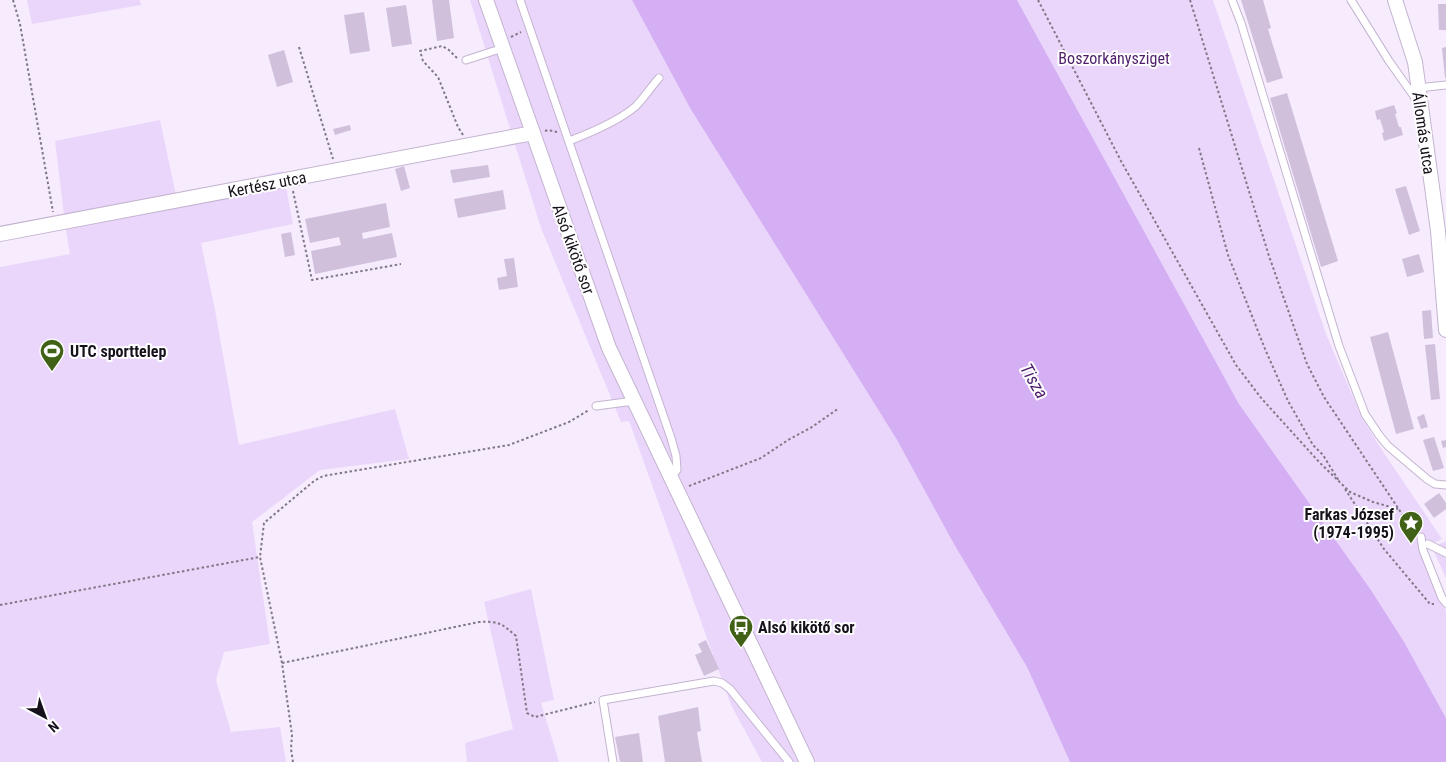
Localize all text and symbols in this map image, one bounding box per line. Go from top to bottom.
park label: Boszorkánysziget [1058,49,1170,68]
street label: Állomás utca [1408,91,1439,175]
street label: Kertész utca [226,168,308,201]
street label: Alsó kikötő sor [548,202,599,297]
sports icon: UTC sporttelep [39,338,65,372]
place label: UTC sporttelep [70,342,166,361]
water label: Tisza [1016,359,1053,402]
place label: Farkas József (1974-1995) [1305,505,1395,542]
place icon: Farkas József (1974-1995) [1398,510,1424,544]
bus stop icon: Alsó kikötő sor [728,614,754,648]
place label: Alsó kikötő sor [758,618,855,637]
north arrow [20,692,70,742]
text: N [45,718,62,736]

